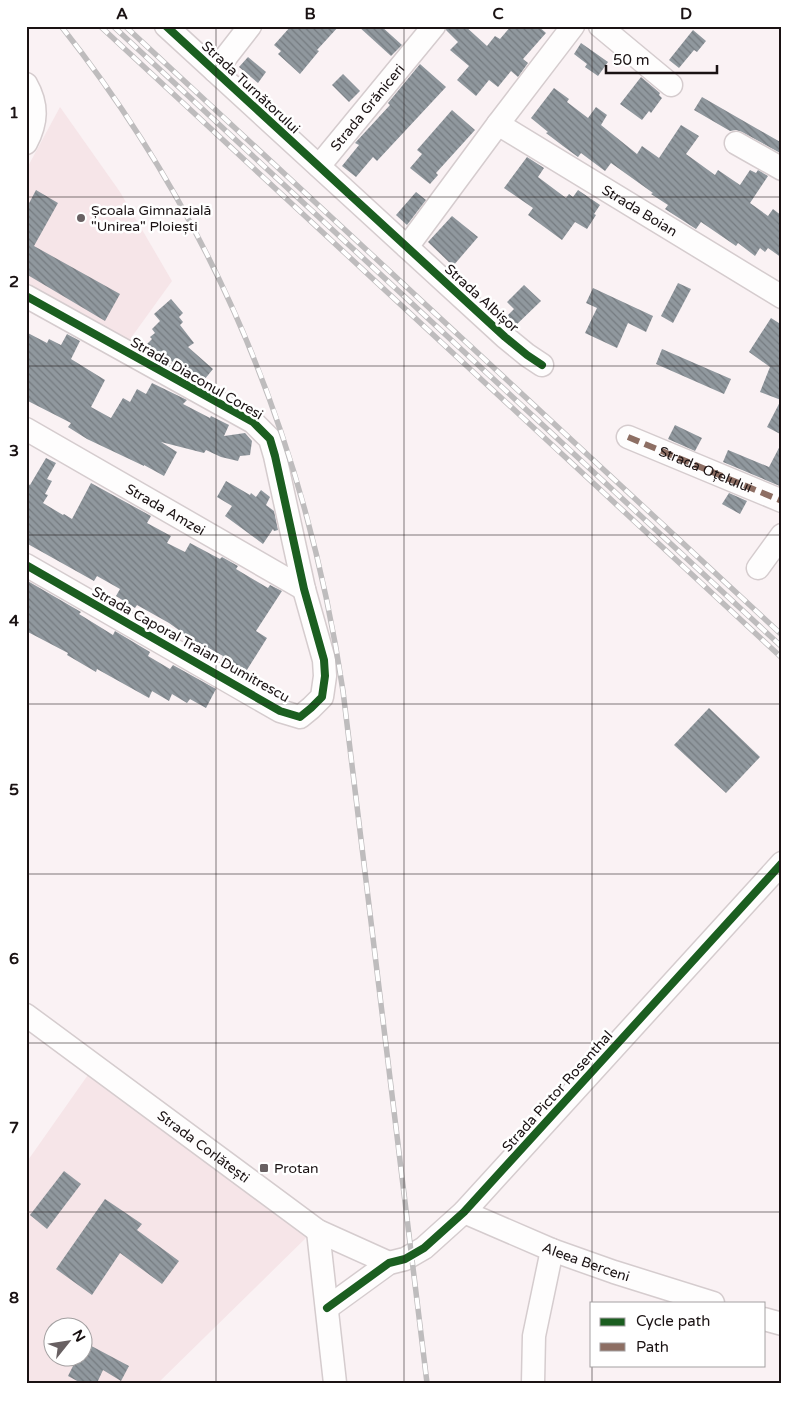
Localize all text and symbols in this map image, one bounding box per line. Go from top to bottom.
text: A [116,4,128,24]
text: B [304,4,316,24]
text: C [492,4,504,24]
text: D [680,4,692,24]
street label: Strada Turnătorului [198,37,303,137]
scale bar [606,42,717,74]
text: 50 m [613,51,650,69]
street label: Strada Grăniceri [327,61,408,154]
text: 1 [9,103,19,123]
street label: Strada Boian [599,181,680,240]
place label: Școala Gimnazială "Unirea" Ploiești [91,202,211,235]
marker: Școala Gimnazială "Unirea" Ploiești [75,212,87,224]
street label: Strada Albișor [441,261,523,337]
text: 2 [9,272,19,292]
street label: Strada Diaconul Coresi [127,333,266,423]
text: 3 [9,441,19,461]
street label: Strada Oțelului [656,443,755,497]
street label: Strada Amzei [123,480,208,539]
street label: Strada Caporal Traian Dumitrescu [89,583,293,706]
text: 4 [9,611,19,631]
text: 5 [9,780,19,800]
text: 6 [9,949,19,969]
street label: Strada Pictor Rosenthal [499,1027,616,1155]
street label: Strada Corlătești [154,1107,253,1187]
text: 7 [9,1118,19,1138]
place label: Protan [274,1160,319,1177]
marker: Protan [258,1162,270,1174]
street label: Aleea Berceni [540,1239,632,1285]
text: 8 [9,1288,19,1308]
legend [590,1302,766,1366]
text: Cycle path [636,1312,710,1330]
north arrow [42,1316,92,1366]
text: N [69,1327,89,1345]
text: Path [636,1338,669,1356]

